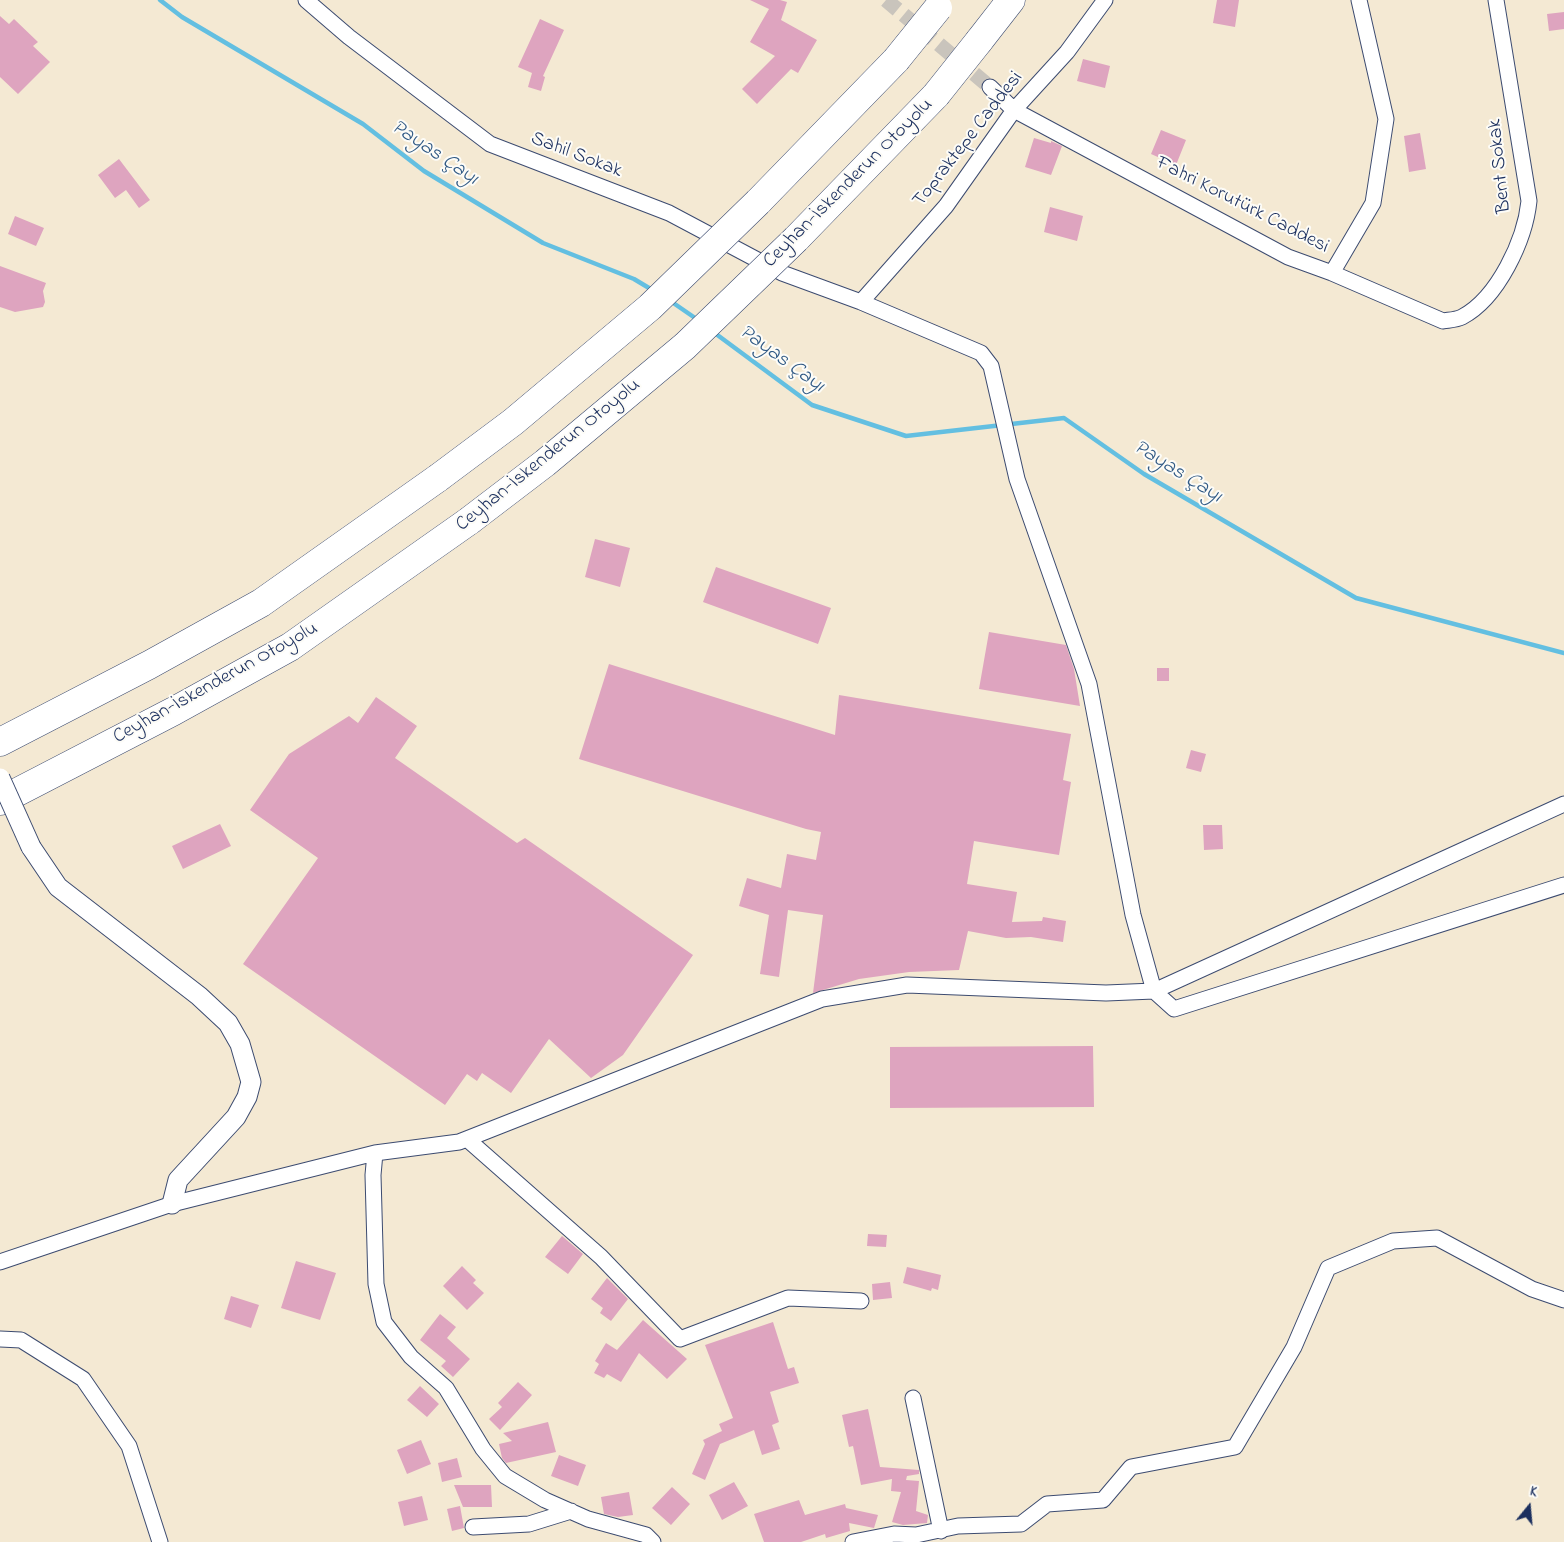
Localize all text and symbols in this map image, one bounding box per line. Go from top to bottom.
street label: Topraktepe Caddesi [909,68,1029,212]
street label: Ceyhan-İskenderun Otoyolu [759,94,939,274]
water label: Payas Çayı [386,116,482,192]
street label: Bent Sokak [1484,118,1518,214]
street label: Sahil Sokak [527,128,625,184]
street label: Fahri Korutürk Caddesi [1152,152,1332,260]
water label: Payas Çayı [733,321,829,399]
street label: Ceyhan-İskenderun Otoyolu [452,374,646,538]
water label: Payas Çayı [1128,436,1226,510]
street label: Ceyhan-İskenderun Otoyolu [109,618,323,750]
text: K [1527,1481,1540,1503]
north arrow [1504,1482,1554,1532]

